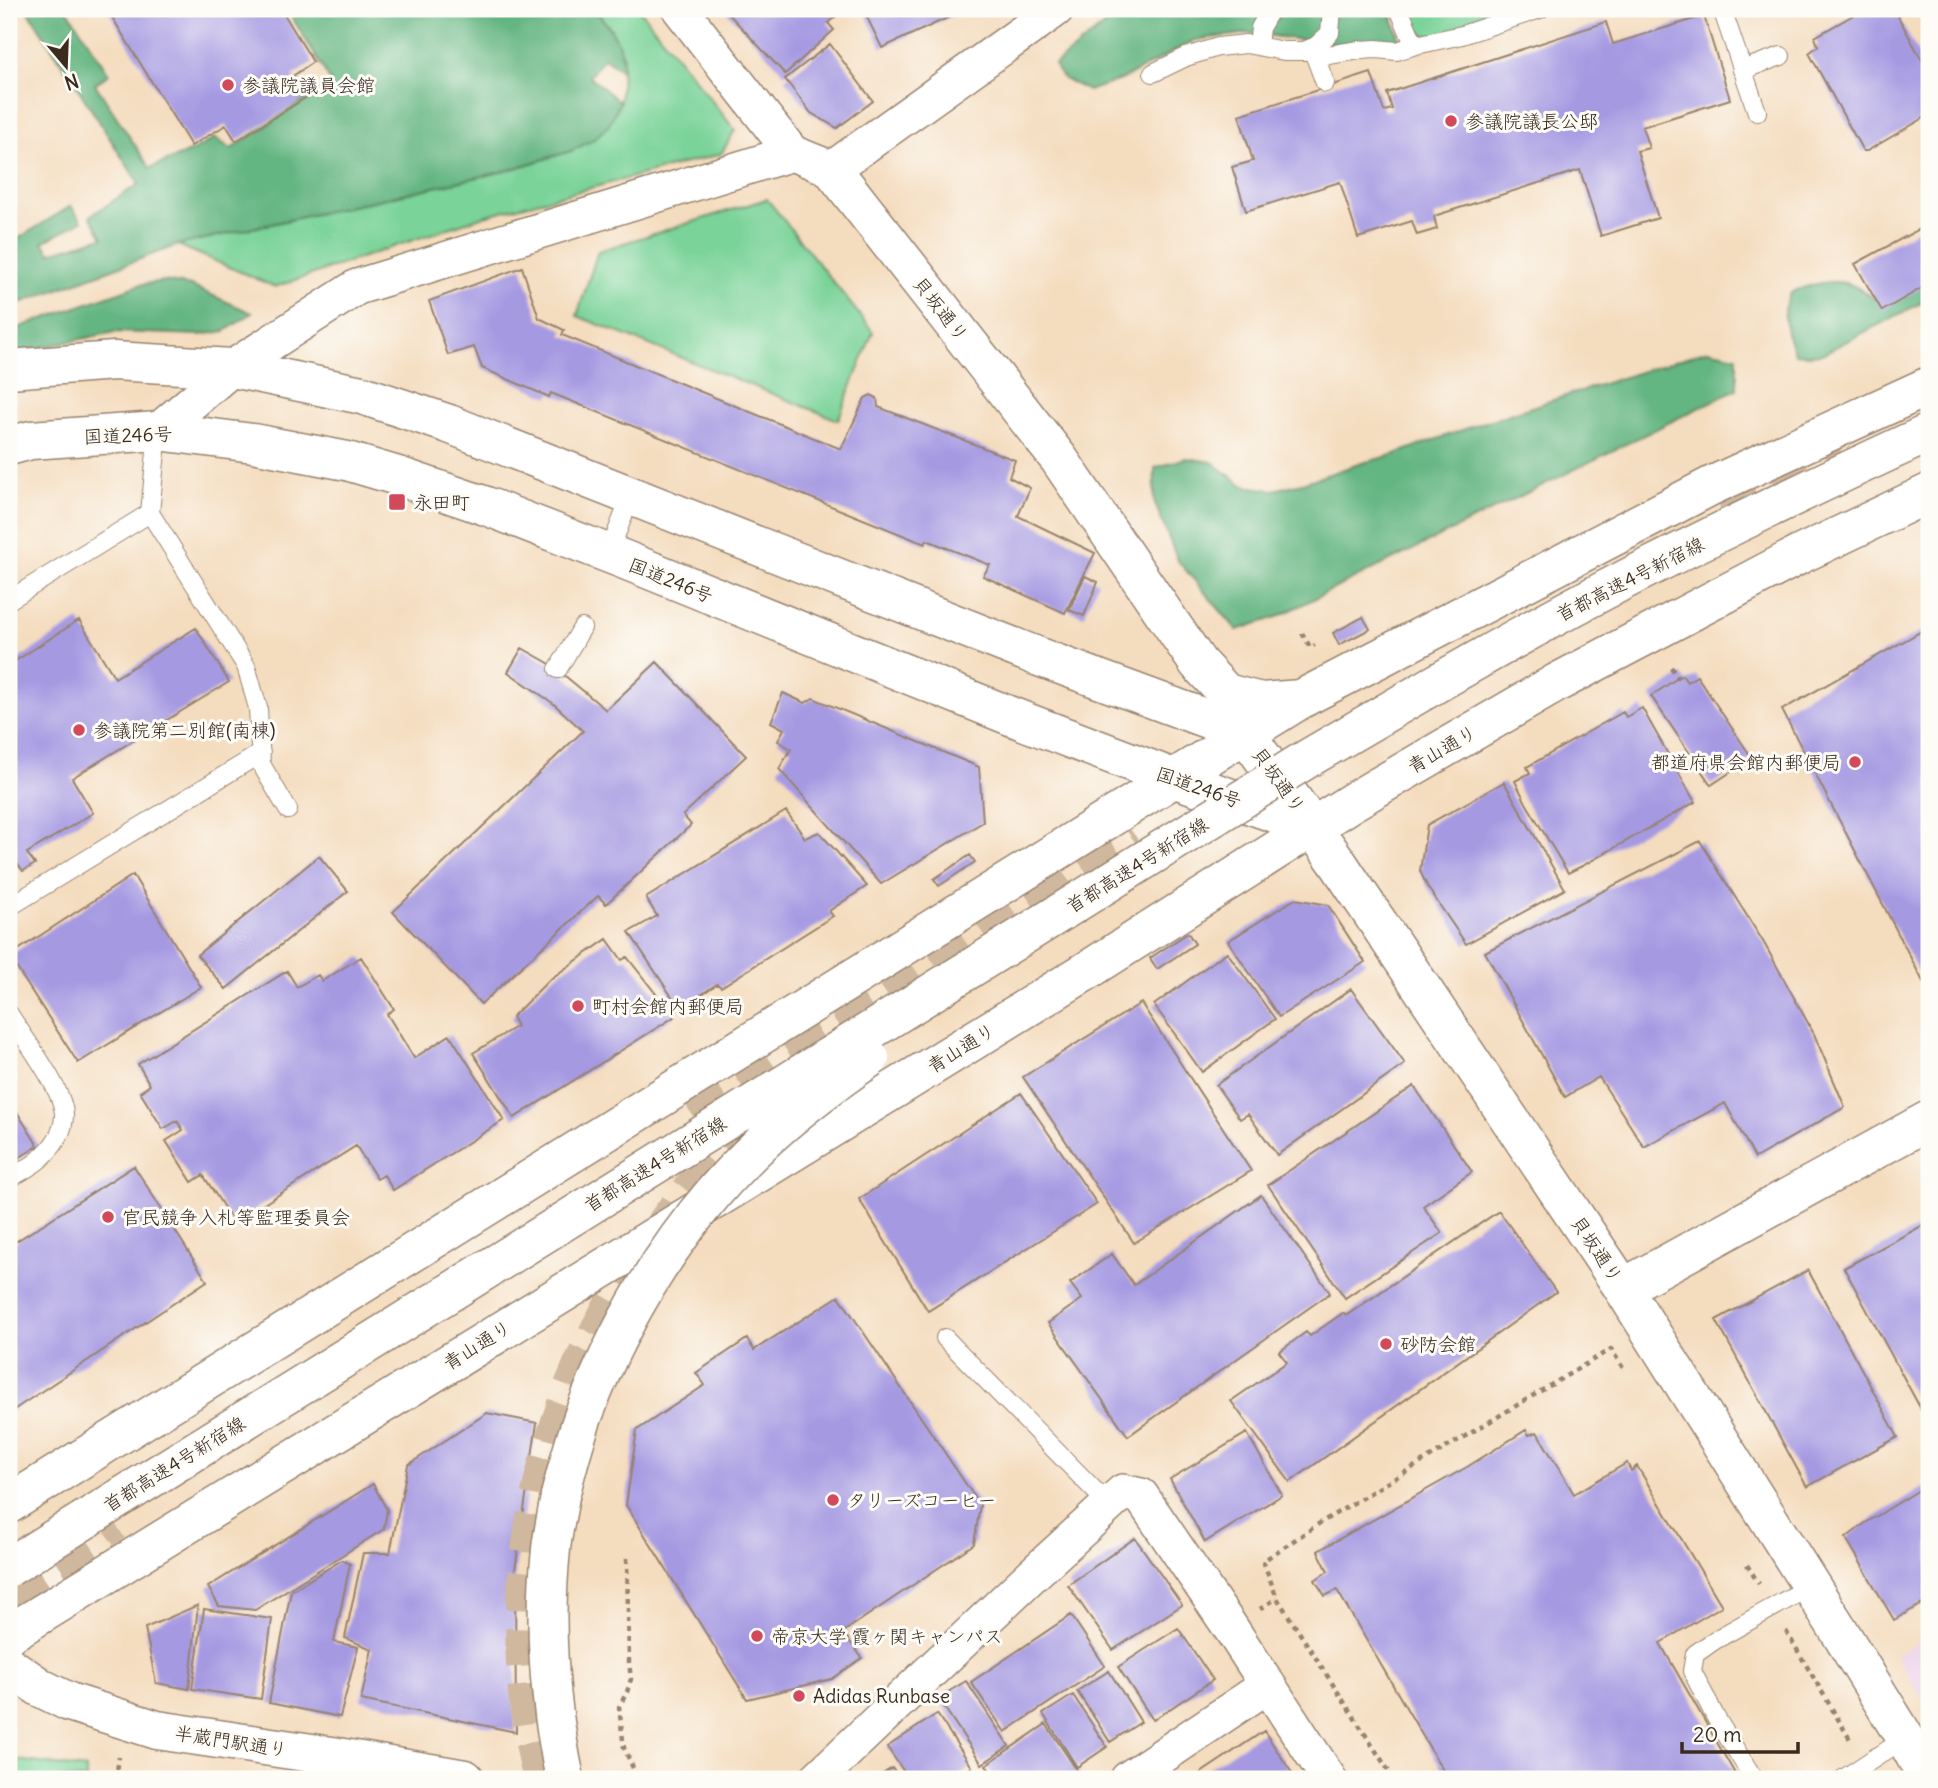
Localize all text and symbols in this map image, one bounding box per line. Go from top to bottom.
north arrow [32,32,102,102]
text: N [61,69,82,96]
place label: 参議院議員会館 [242,73,375,97]
marker: 参議院議員会館 [220,77,236,93]
place label: 参議院議長公邸 [1465,109,1598,133]
marker: 参議院議長公邸 [1443,113,1459,129]
street label: 貝坂通り [908,272,974,346]
street label: 国道246号 [83,421,173,449]
place label: 永田町 [413,490,470,514]
marker: 永田町 [387,492,407,512]
street label: 首都高速4号新宿線 [1552,531,1708,627]
street label: 国道246号 [625,552,717,608]
place label: 参議院第二別館(南棟) [93,718,276,742]
street label: 青山通り [1403,720,1481,778]
marker: 参議院第二別館(南棟) [71,722,87,738]
street label: 貝坂通り [1247,742,1311,818]
place label: 都道府県会館内郵便局 [1651,750,1841,774]
marker: 都道府県会館内郵便局 [1847,754,1863,770]
street label: 国道246号 [1153,761,1245,813]
street label: 首都高速4号新宿線 [1062,812,1212,918]
place label: 町村会館内郵便局 [592,994,744,1018]
marker: 町村会館内郵便局 [570,998,586,1014]
street label: 青山通り [922,1018,1000,1078]
street label: 首都高速4号新宿線 [580,1111,730,1217]
place label: 官民競争入札等監理委員会 [122,1205,350,1229]
marker: 官民競争入札等監理委員会 [100,1209,116,1225]
street label: 貝坂通り [1566,1211,1628,1287]
street label: 青山通り [438,1315,516,1375]
place label: 砂防会館 [1400,1332,1476,1356]
marker: 砂防会館 [1378,1336,1394,1352]
street label: 首都高速4号新宿線 [99,1411,249,1517]
place label: タリーズコーヒー [847,1488,996,1512]
marker: タリーズコーヒー [825,1492,841,1508]
place label: 帝京大学 霞ヶ関キャンパス [771,1624,1003,1648]
marker: 帝京大学 霞ヶ関キャンパス [749,1628,765,1644]
place label: Adidas Runbase [813,1684,950,1708]
marker: Adidas Runbase [791,1688,807,1704]
scale bar [1682,1711,1798,1755]
street label: 半蔵門駅通り [173,1720,289,1762]
text: 20 m [1693,1721,1742,1748]

